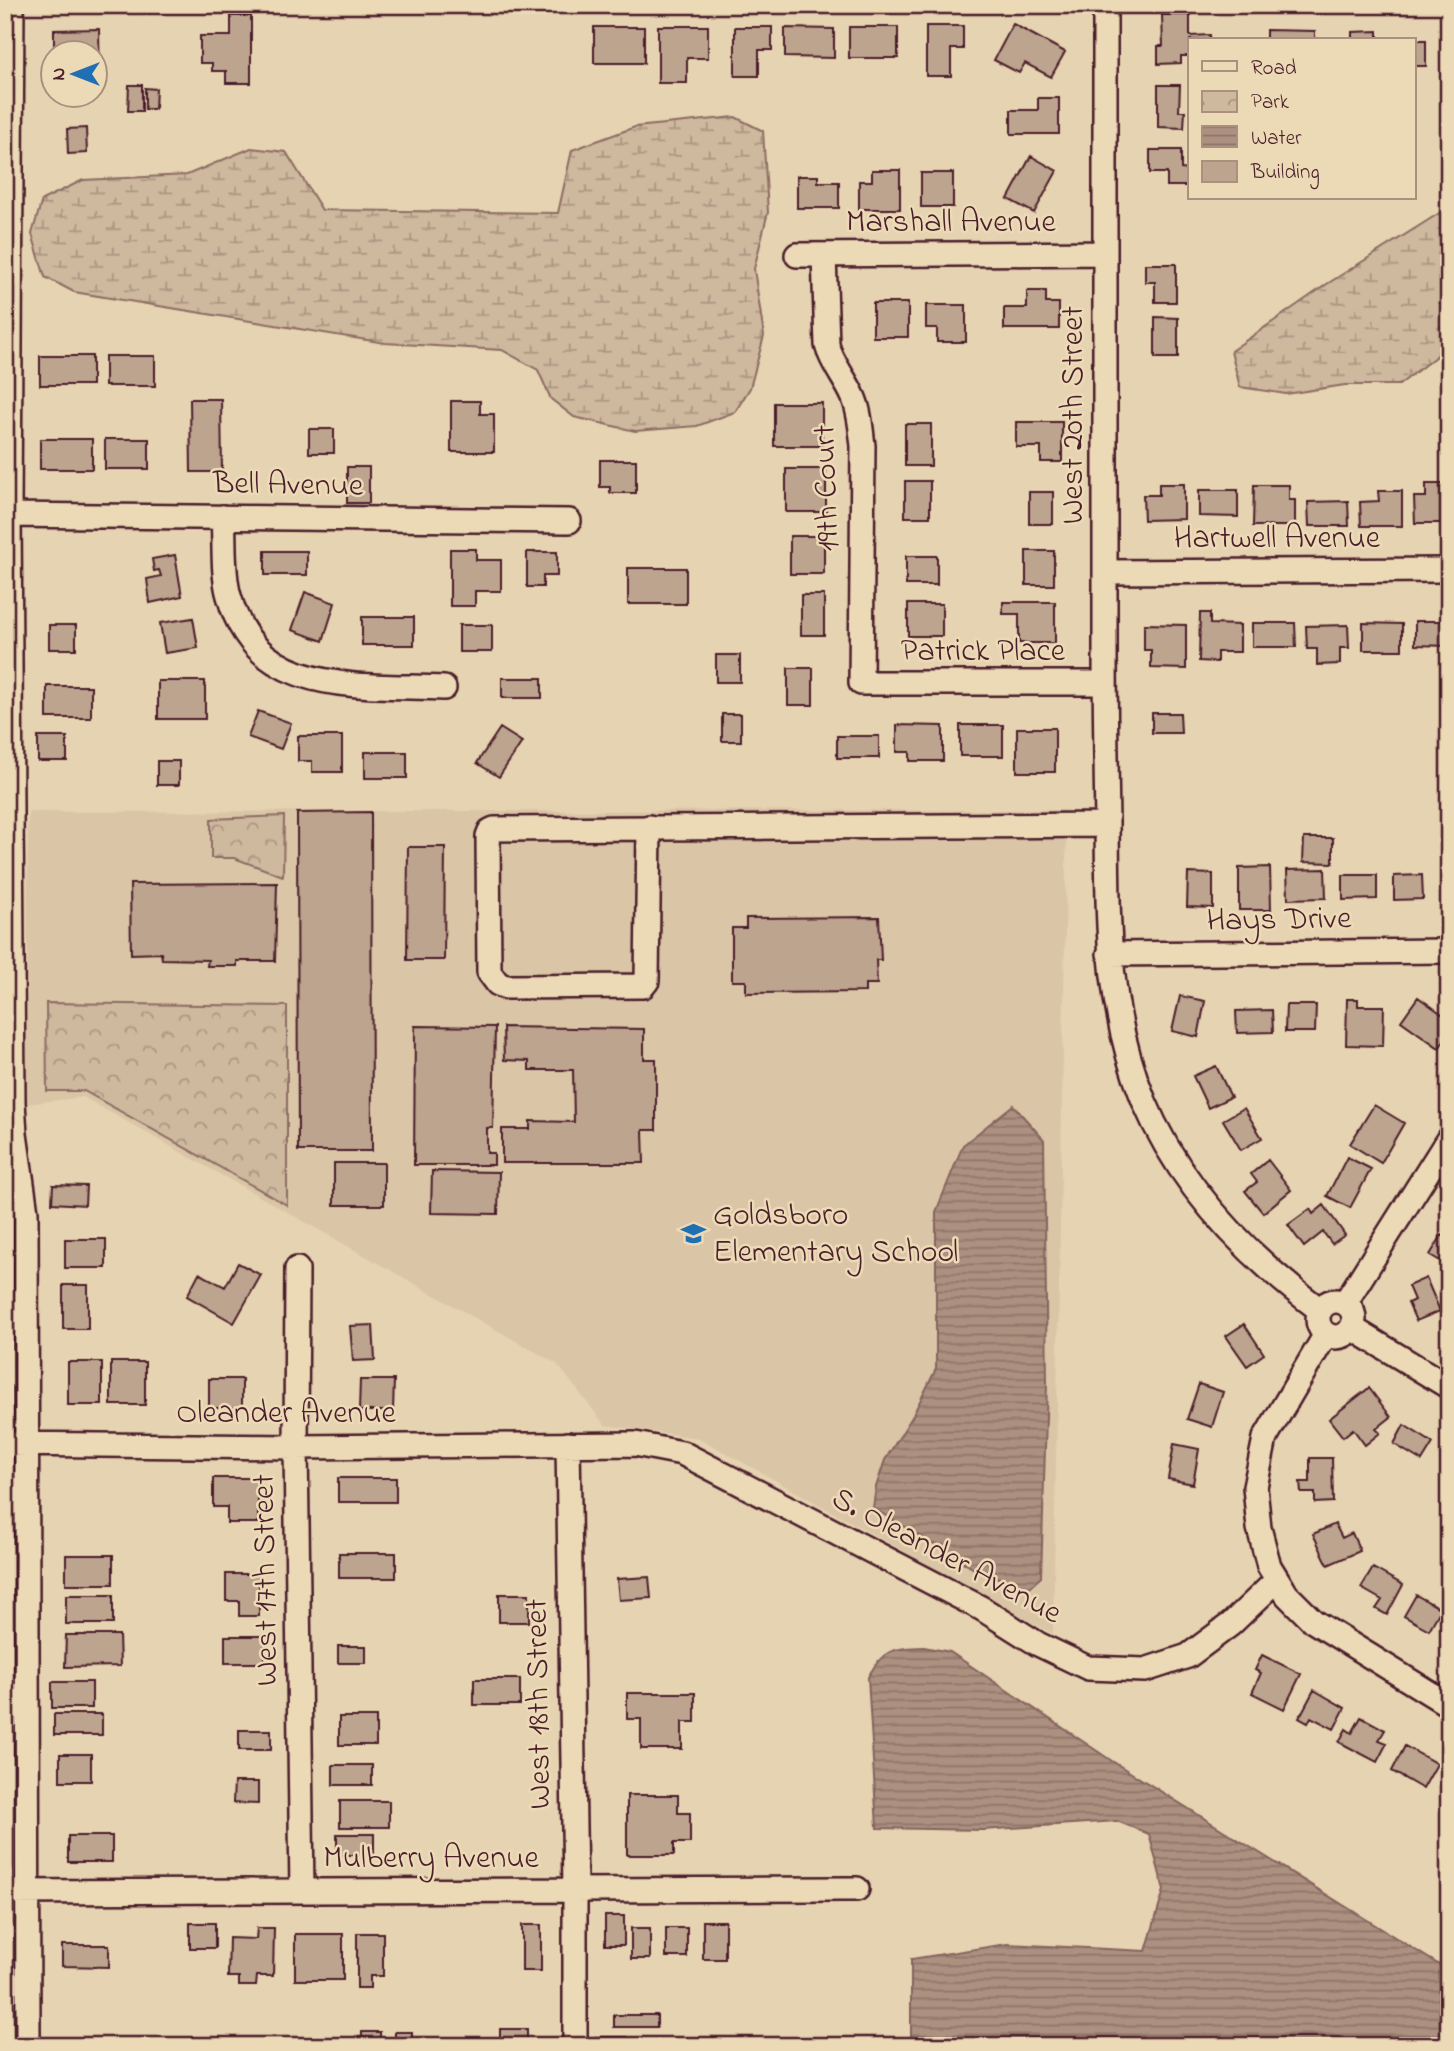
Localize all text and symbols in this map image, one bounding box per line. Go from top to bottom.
north arrow [38,38,108,108]
legend [1188,38,1416,200]
text: Road [1251,54,1297,84]
text: N [46,67,73,80]
text: Park [1251,88,1290,118]
text: Water [1251,124,1302,154]
text: Building [1250,158,1320,190]
street label: Marshall Avenue [846,200,1057,247]
street label: West 20th Street [1051,306,1098,524]
street label: 19th Court [802,424,854,552]
street label: Bell Avenue [211,461,364,511]
street label: Hartwell Avenue [1174,516,1381,563]
street label: Patrick Place [901,629,1066,676]
street label: Hays Drive [1206,896,1352,946]
place label: Goldsboro Elementary School [713,1193,958,1277]
school or university icon: Goldsboro Elementary School [679,1220,707,1248]
street label: Oleander Avenue [176,1391,397,1438]
street label: West 17th Street [242,1473,292,1686]
street label: S. Oleander Avenue [822,1476,1070,1638]
street label: West 18th Street [515,1598,565,1810]
street label: Mulberry Avenue [323,1836,539,1883]

